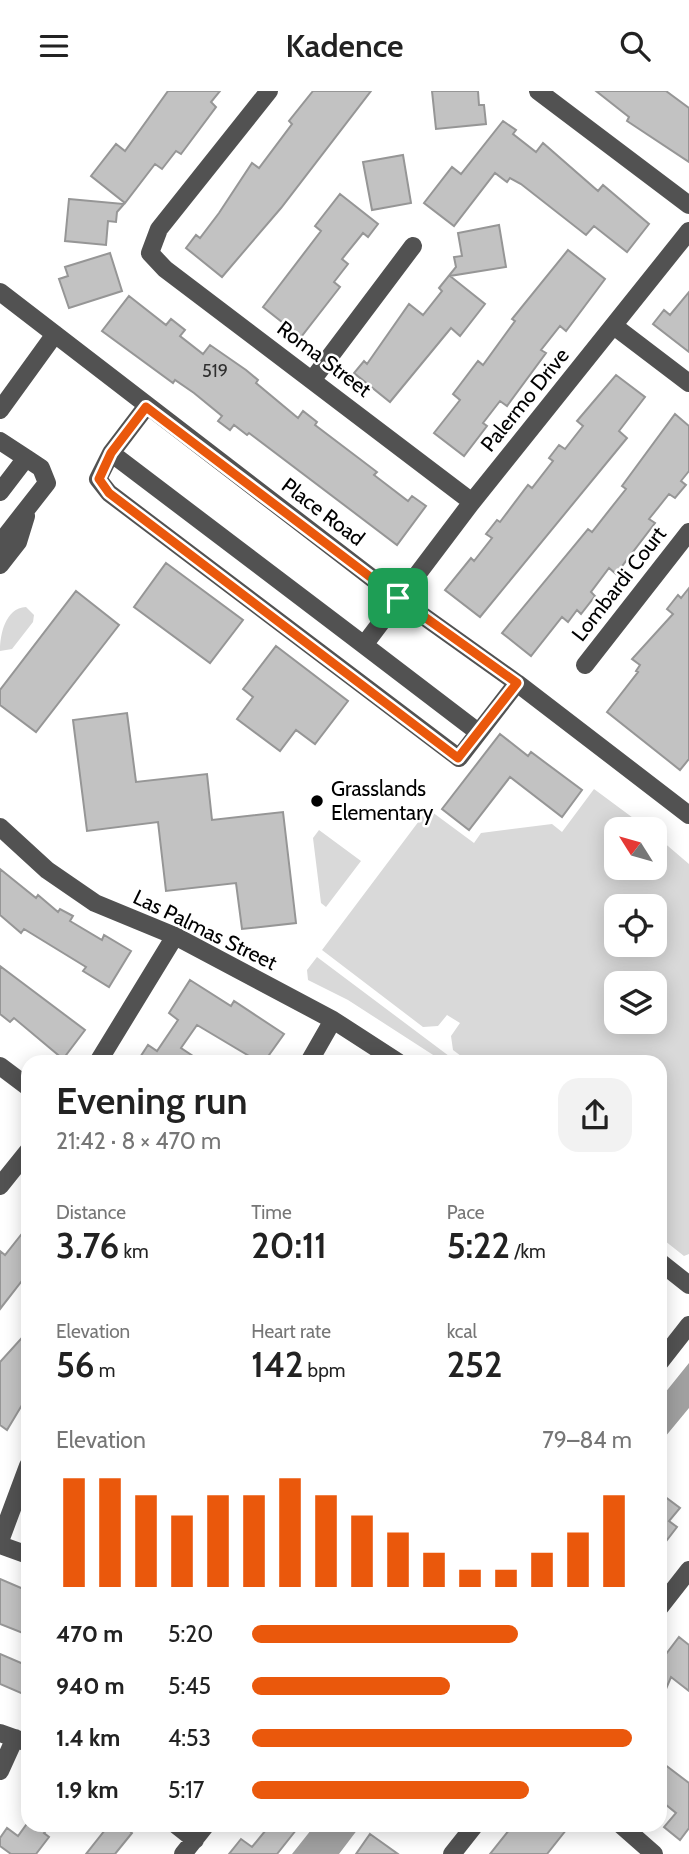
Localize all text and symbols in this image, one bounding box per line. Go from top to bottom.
text: Kadence [285,26,404,65]
icon: menu [35,27,73,65]
icon: search [616,27,654,65]
street label: Roma Street [272,315,376,402]
street label: Palermo Drive [475,343,574,456]
house number: 519 [202,360,228,382]
street label: Place Road [277,472,370,551]
street label: Lombardi Court [566,522,671,646]
pin [368,568,428,628]
icon: arrive [379,579,417,617]
place label: Grasslands Elementary [331,776,434,825]
marker: Grasslands Elementary [309,793,325,809]
north arrow [604,817,667,880]
map controls [604,817,667,1034]
street label: Las Palmas Street [129,884,281,975]
button: locate [604,894,667,957]
button: layers [604,971,667,1034]
text: Evening run [56,1077,248,1124]
button: share [558,1078,632,1152]
text: 21:42 · 8 × 470 m [56,1127,221,1155]
text: Distance [56,1201,126,1224]
text: Time [251,1201,292,1224]
text: Pace [447,1201,485,1224]
text: 3.76 [56,1224,119,1267]
text: 20:11 [251,1224,327,1267]
text: 5:22 [447,1224,510,1267]
text: km [119,1240,149,1263]
text: /km [510,1240,546,1263]
text: Elevation [56,1320,130,1343]
text: Heart rate [251,1320,331,1343]
text: kcal [447,1320,477,1343]
text: 56 [56,1343,95,1386]
text: 142 [251,1343,303,1386]
text: 252 [447,1343,502,1386]
text: m [95,1359,116,1382]
text: bpm [303,1359,345,1382]
text: Elevation [56,1426,146,1454]
text: 79–84 m [542,1426,632,1454]
text: 470 m [56,1620,123,1648]
text: 5:20 [168,1620,213,1648]
text: 940 m [56,1672,125,1700]
text: 5:45 [168,1672,211,1700]
text: 1.4 km [56,1724,120,1752]
text: 4:53 [168,1724,211,1752]
text: 1.9 km [56,1776,119,1804]
text: 5:17 [168,1776,204,1804]

